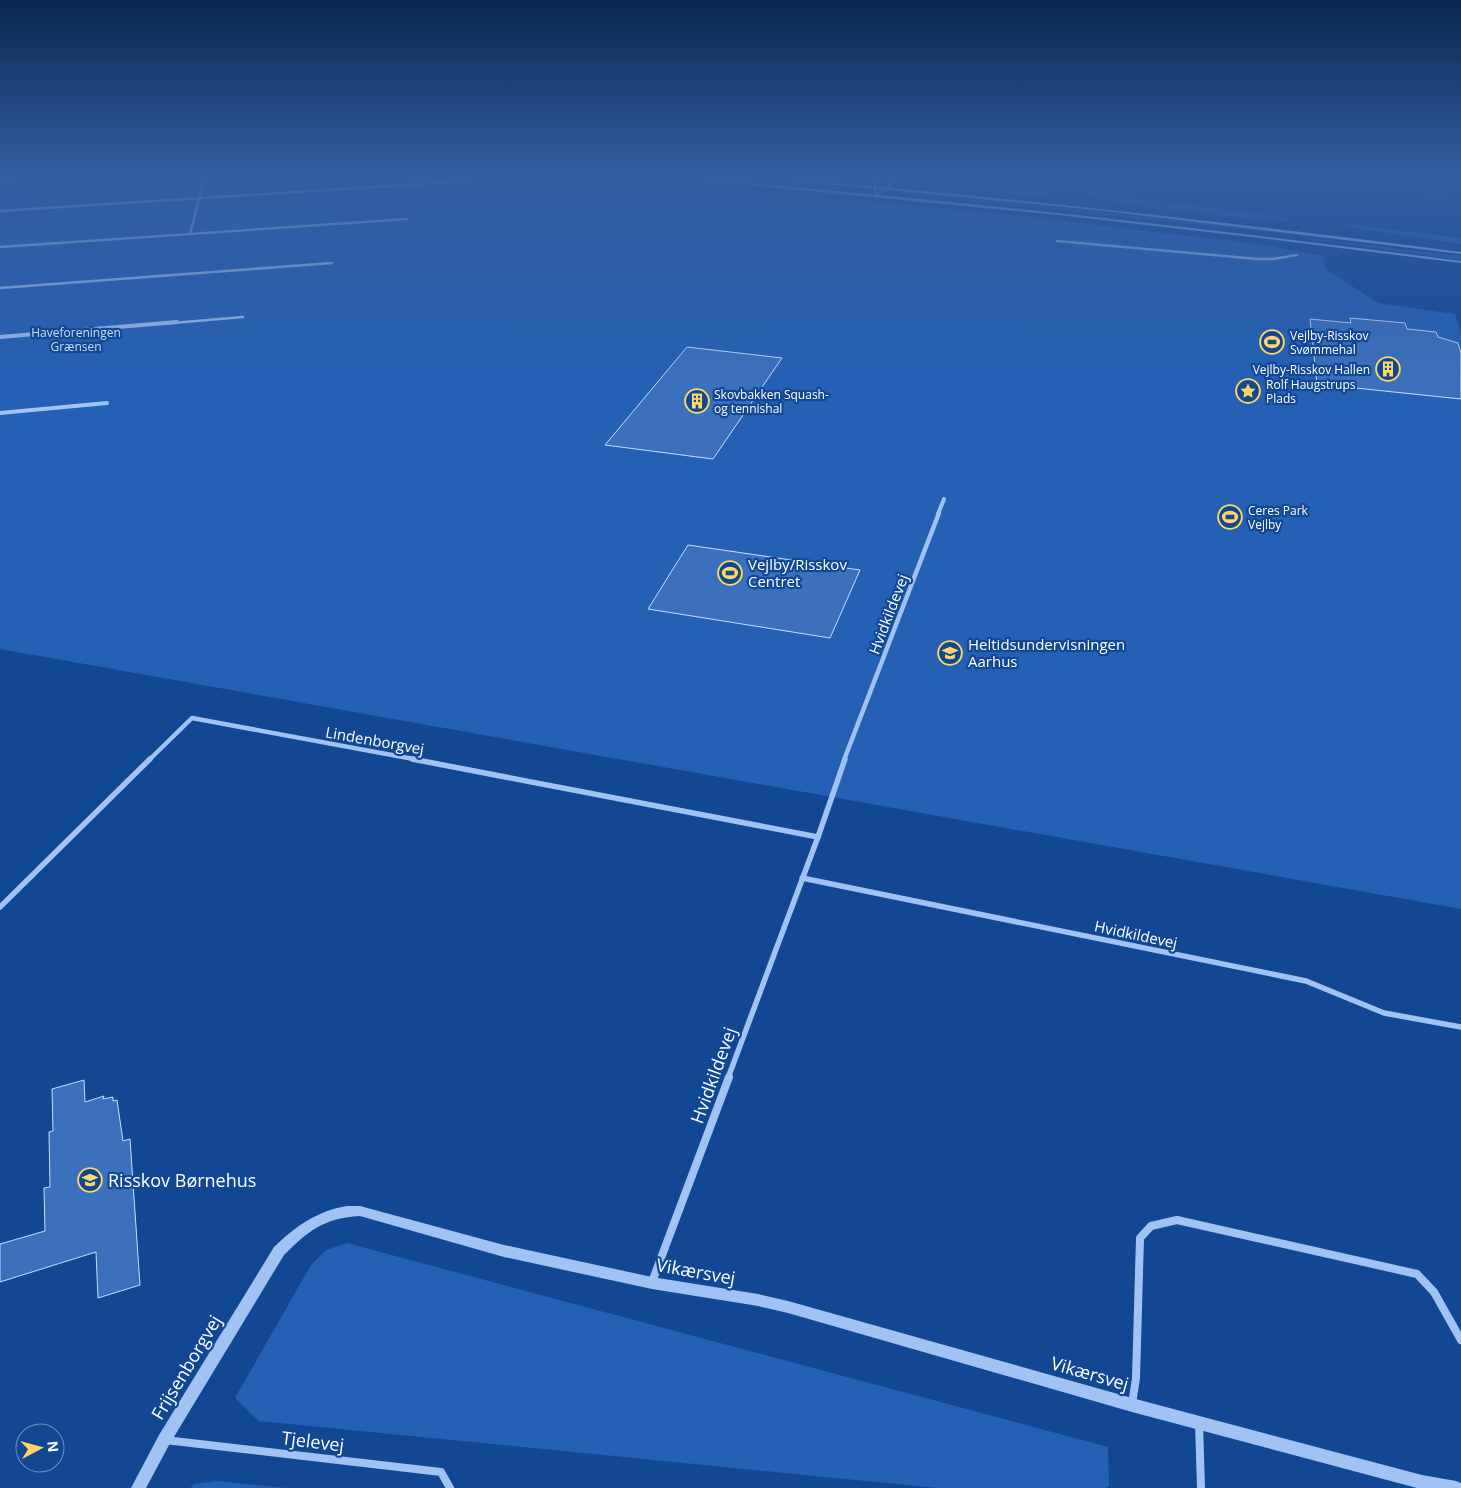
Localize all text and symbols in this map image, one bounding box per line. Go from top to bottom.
park label: Haveforeningen Grænsen [31,324,121,355]
place label: Vejlby-Risskov Svømmehal [1290,327,1369,358]
sports icon: Vejlby-Risskov Svømmehal [1259,329,1285,355]
building icon: Vejlby-Risskov Hallen [1375,356,1401,382]
place label: Vejlby-Risskov Hallen [1253,361,1370,378]
place label: Rolf Haugstrups Plads [1266,376,1356,407]
place icon: Rolf Haugstrups Plads [1235,378,1261,404]
place label: Skovbakken Squash- og tennishal [714,386,829,417]
building icon: Skovbakken Squash- og tennishal [684,388,710,414]
place label: Ceres Park Vejlby [1248,502,1309,533]
sports icon: Ceres Park Vejlby [1217,504,1243,530]
place label: Vejlby/Risskov Centret [748,554,847,591]
sports icon: Vejlby/Risskov Centret [717,560,743,586]
street label: Hvidkildevej [864,571,912,657]
place label: Heltidsundervisningen Aarhus [968,634,1125,671]
school or university icon: Heltidsundervisningen Aarhus [937,640,963,666]
street label: Lindenborgvej [324,721,426,759]
street label: Hvidkildevej [1093,915,1179,953]
street label: Hvidkildevej [684,1023,742,1127]
school or university icon: Risskov Børnehus [77,1167,103,1193]
place label: Risskov Børnehus [108,1168,256,1192]
street label: Vikærsvej [655,1252,737,1290]
street label: Frijsenborgvej [145,1310,227,1424]
street label: Vikærsvej [1048,1350,1132,1396]
north arrow [15,1423,65,1473]
street label: Tjelevej [280,1425,346,1457]
text: N [43,1440,63,1453]

